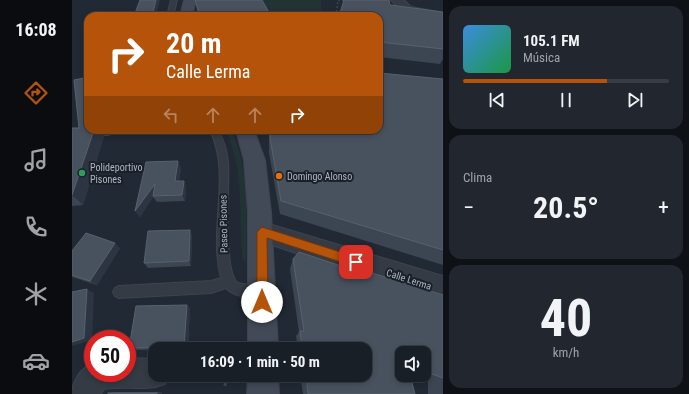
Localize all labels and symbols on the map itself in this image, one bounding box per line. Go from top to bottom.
place label: Polideportivo Pisones [90,162,142,185]
marker: Polideportivo Pisones [77,168,87,178]
marker: Domingo Alonso [274,171,284,181]
place label: Domingo Alonso [287,171,352,182]
street label: Paseo Pisones [217,194,230,253]
pin [339,245,373,279]
street label: Calle Lerma [385,267,433,292]
position arrow [241,281,283,323]
speed limit sign: 50 [84,330,136,382]

